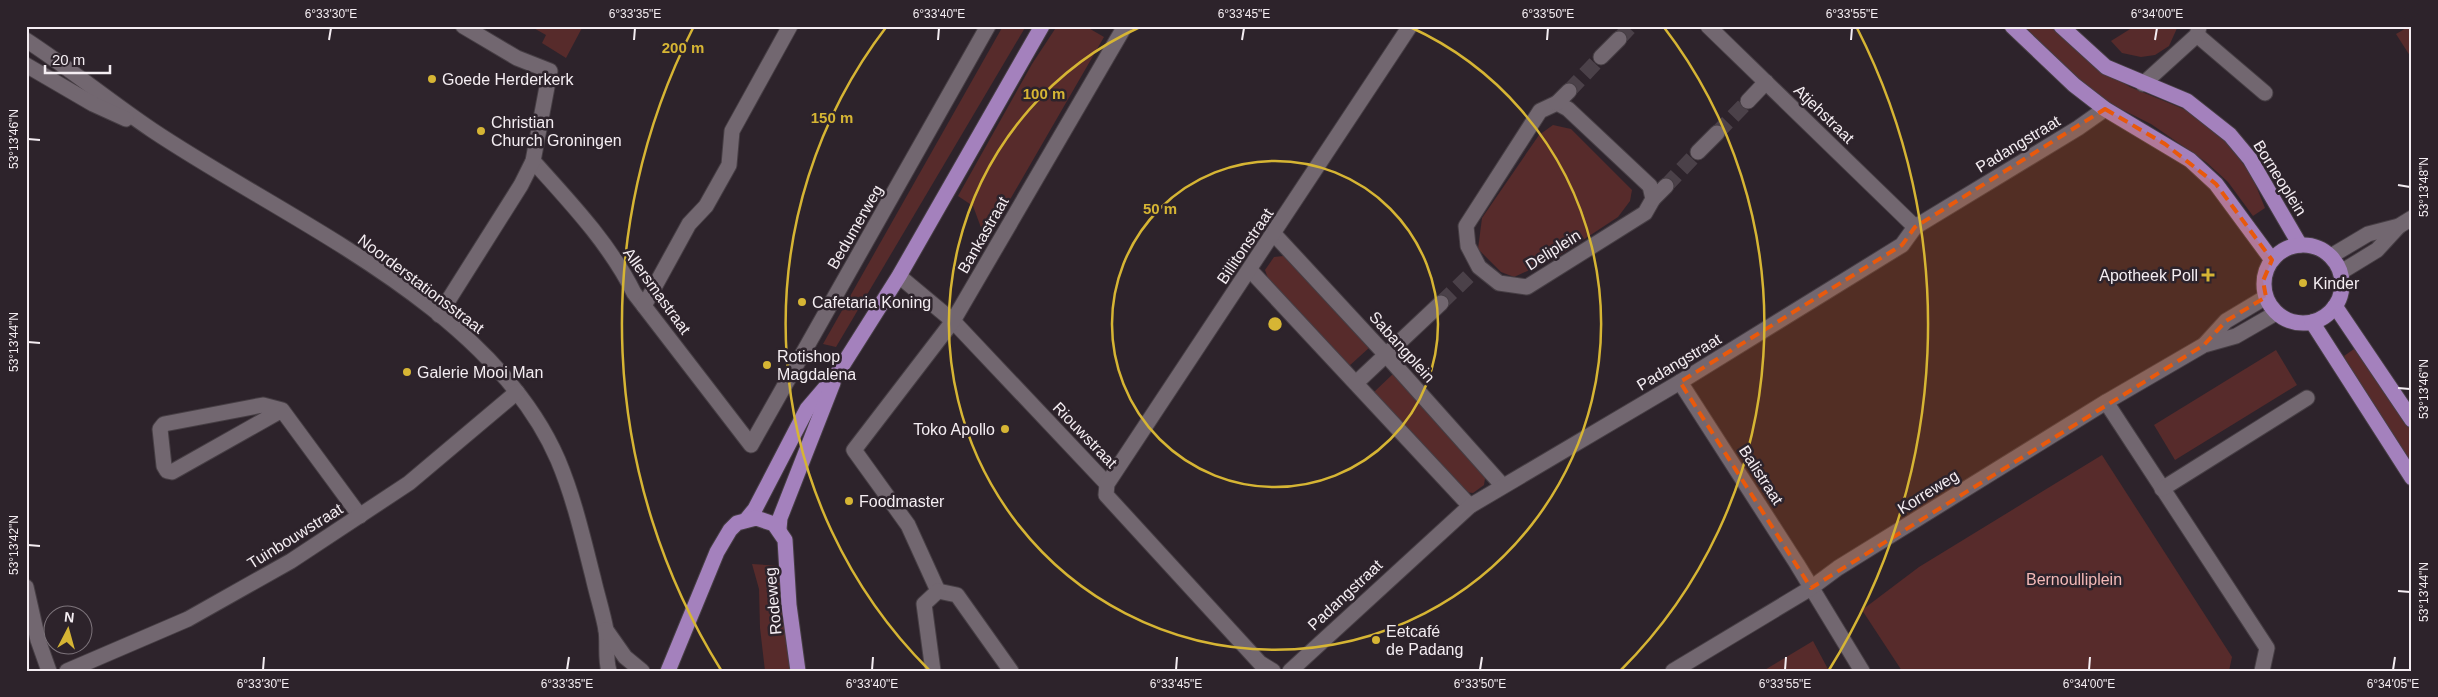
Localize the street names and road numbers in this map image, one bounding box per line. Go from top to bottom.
street label: Atjehstraat [1791,81,1858,147]
street label: Padangstraat [1973,112,2064,176]
street label: Borneoplein [2250,137,2310,219]
street label: Bedumerweg [824,182,886,272]
street label: Bankastraat [954,193,1012,276]
street label: Billitonstraat [1214,205,1277,287]
street label: Deliplein [1522,227,1584,273]
street label: Noorderstationsstraat [355,231,488,337]
street label: Allersmastraat [620,245,694,338]
street label: Sabangplein [1366,308,1438,386]
street label: Padangstraat [1634,330,1725,394]
street label: Riouwstraat [1050,399,1121,472]
street label: Balistraat [1736,442,1787,508]
street label: Korreweg [1894,467,1962,517]
street label: Tuinbouwstraat [244,500,346,572]
street label: Padangstraat [1304,556,1386,634]
street label: Rodeweg [762,567,784,635]

